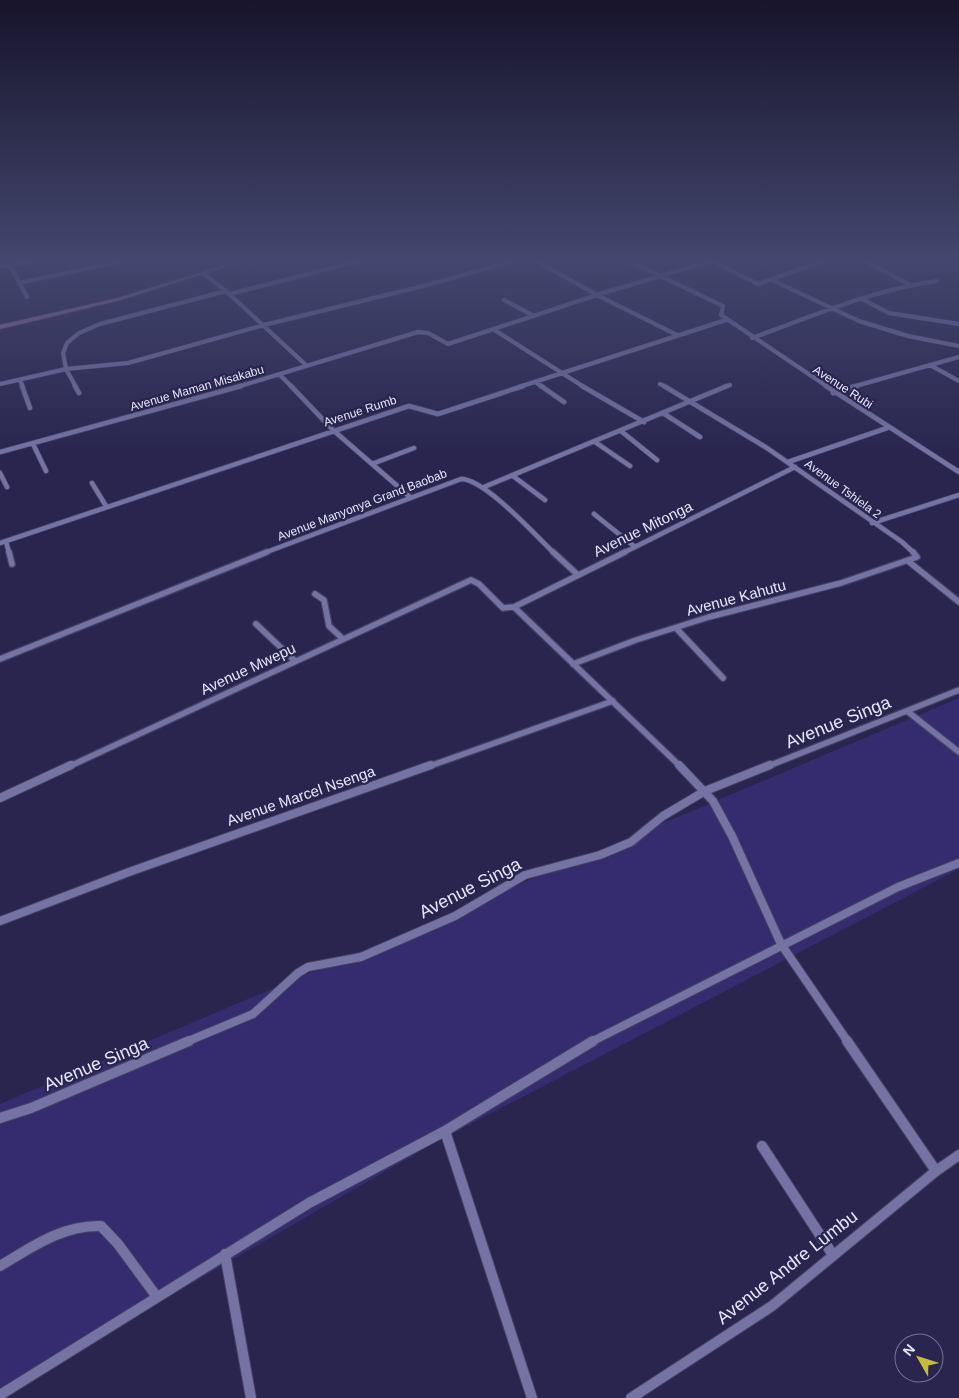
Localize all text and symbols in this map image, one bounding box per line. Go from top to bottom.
street label: Avenue Maman Misakabu [128,362,266,414]
street label: Avenue Rubi [810,362,876,412]
street label: Avenue Rumb [322,393,399,429]
street label: Avenue Tshiela 2 [802,457,884,522]
street label: Avenue Manyonya Grand Baobab [275,466,449,544]
street label: Avenue Mitonga [590,497,696,560]
street label: Avenue Kahutu [684,576,787,619]
street label: Avenue Mwepu [197,639,298,698]
street label: Avenue Singa [782,691,894,752]
street label: Avenue Marcel Nsenga [224,762,378,829]
street label: Avenue Singa [416,853,525,922]
street label: Avenue Singa [41,1033,152,1095]
street label: Avenue Andre Lumbu [713,1206,861,1328]
north arrow [894,1333,944,1383]
text: N [899,1341,918,1359]

